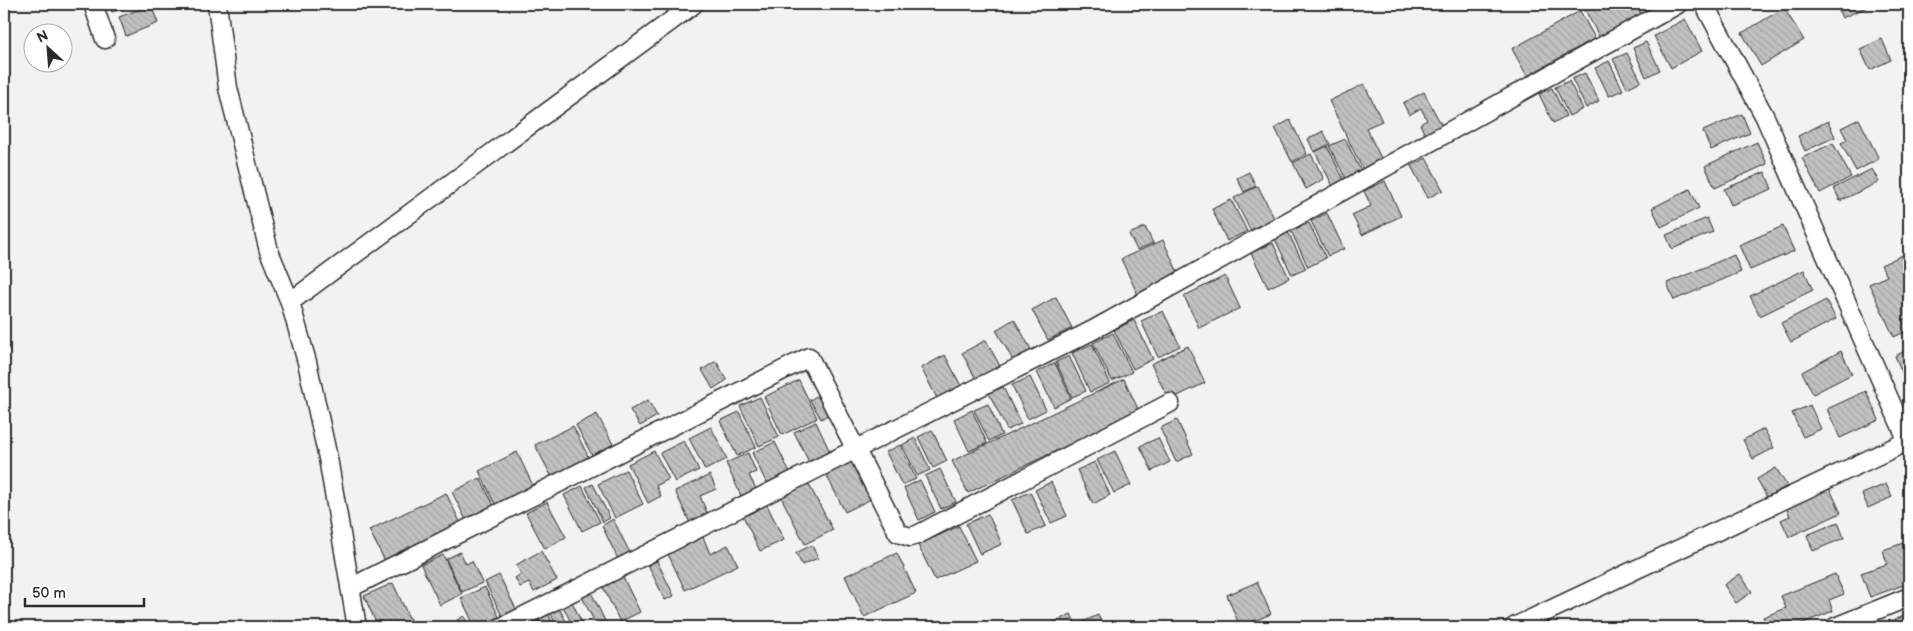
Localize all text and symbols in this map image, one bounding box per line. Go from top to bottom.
north arrow [22,22,72,72]
text: N [34,27,51,47]
scale bar [25,576,144,608]
text: 50 m [32,584,66,603]

